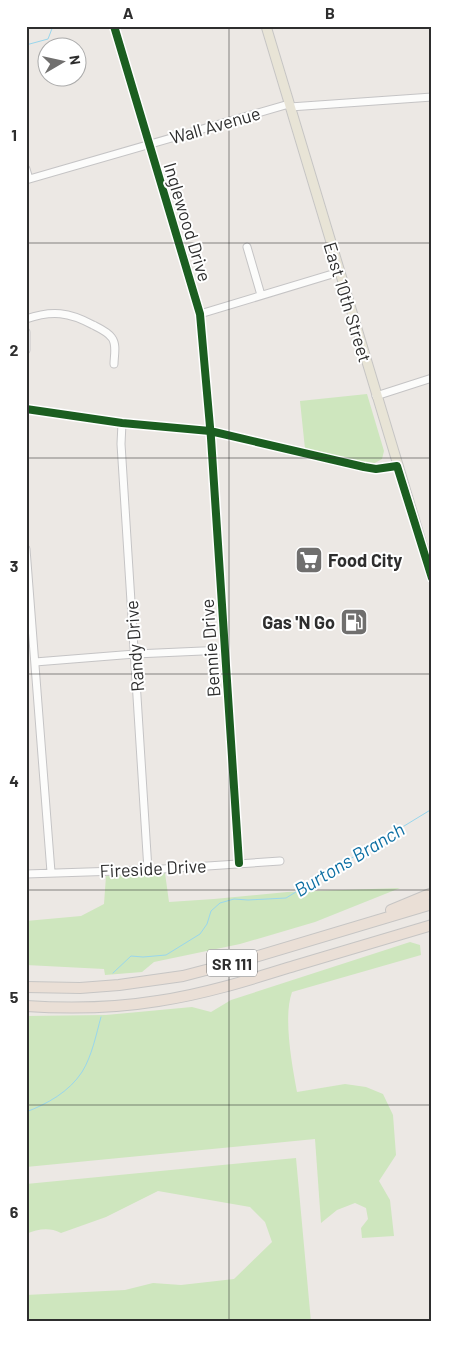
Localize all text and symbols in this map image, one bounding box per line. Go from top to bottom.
text: A [123,3,134,22]
text: B [325,3,335,22]
north arrow [38,38,88,88]
text: N [66,54,84,66]
street label: Wall Avenue [167,102,263,148]
text: 1 [11,125,17,144]
street label: Inglewood Drive [159,160,217,284]
street label: East 10th Street [319,239,377,365]
text: 2 [10,340,19,359]
supermarket icon: Food City [294,545,324,575]
place label: Food City [328,549,402,571]
text: 3 [10,556,18,575]
street label: Bennie Drive [196,598,224,698]
street label: Randy Drive [120,600,148,692]
fuel station icon: Gas 'N Go [339,607,369,637]
place label: Gas 'N Go [262,611,335,633]
text: 4 [9,771,19,790]
water label: Burtons Branch [290,817,408,901]
street label: Fireside Drive [99,854,207,882]
road number: SR 111 [207,950,257,976]
text: 5 [10,987,19,1006]
text: 6 [10,1202,19,1221]

